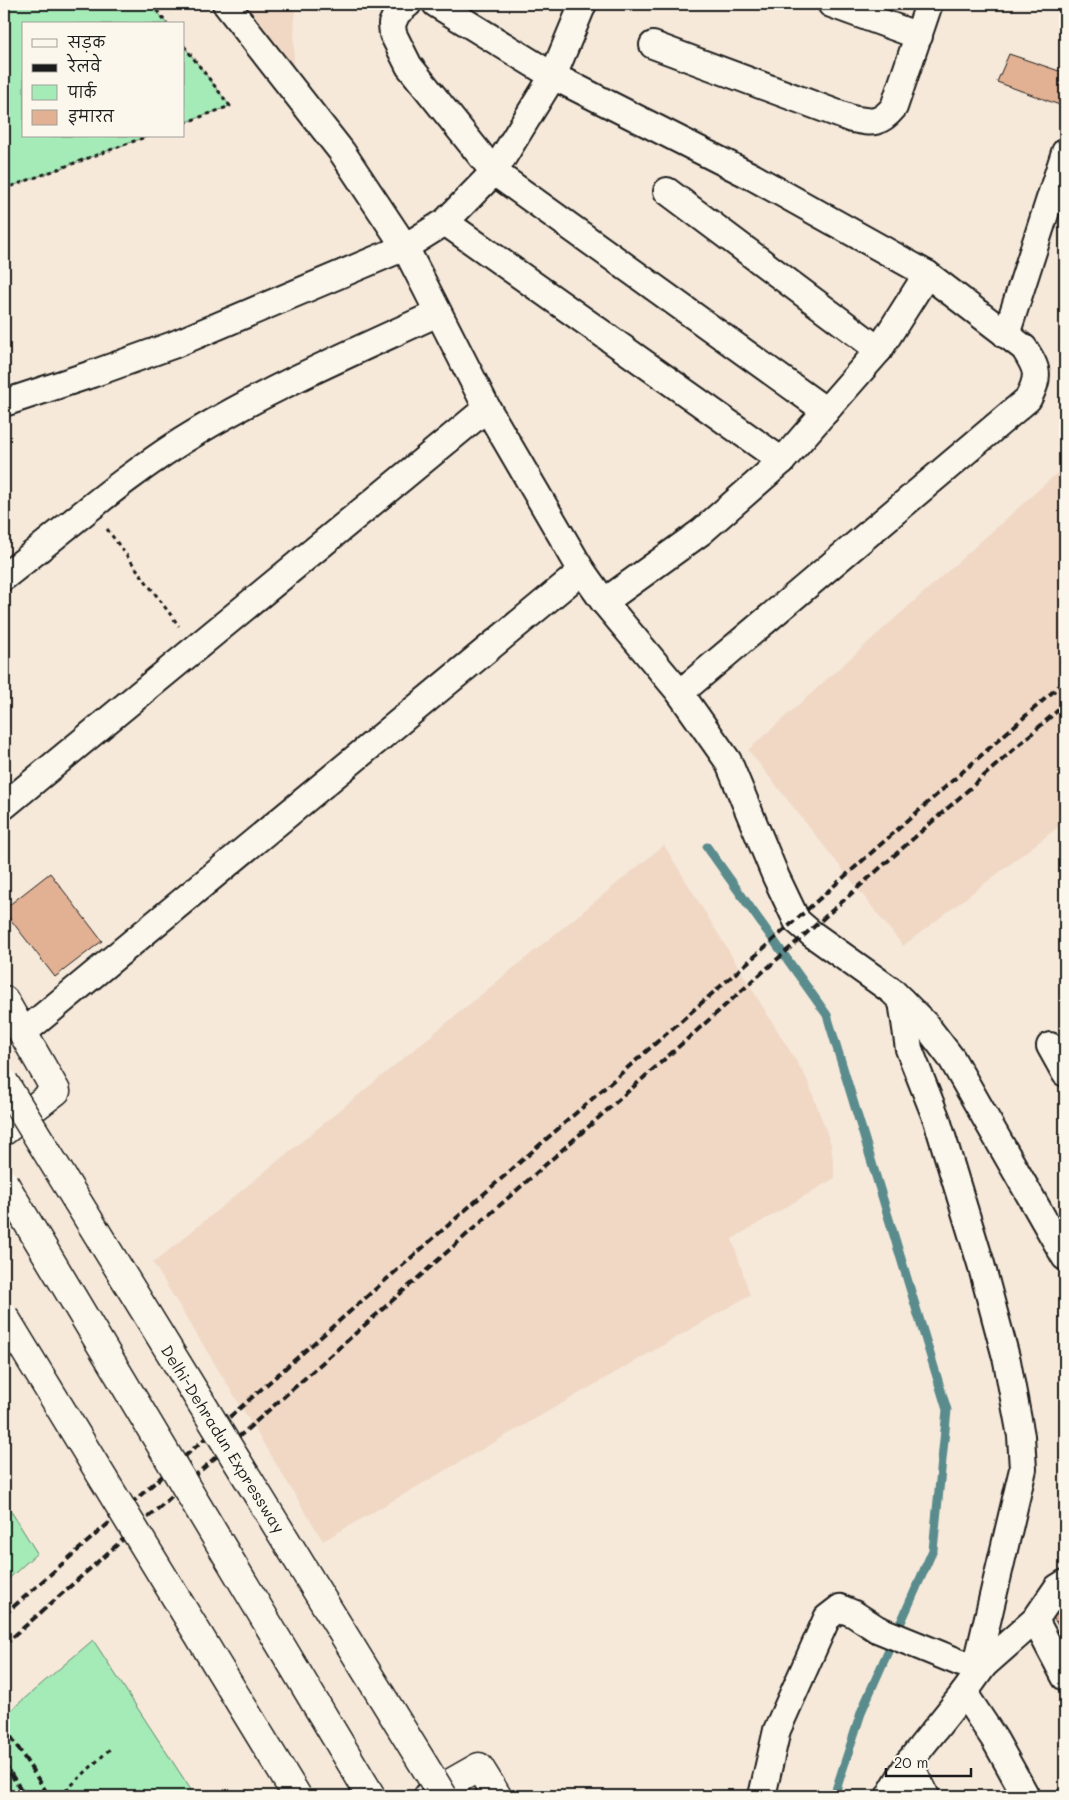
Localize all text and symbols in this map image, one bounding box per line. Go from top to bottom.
legend [22,22,185,138]
text: सड़क [67,32,106,53]
text: रेलवे [66,53,102,76]
text: पार्क [67,81,98,102]
text: इमारत [68,106,115,126]
street label: Delhi-Dehradun Expressway [157,1341,290,1537]
scale bar [886,1745,972,1777]
text: 20 m [894,1752,928,1772]

